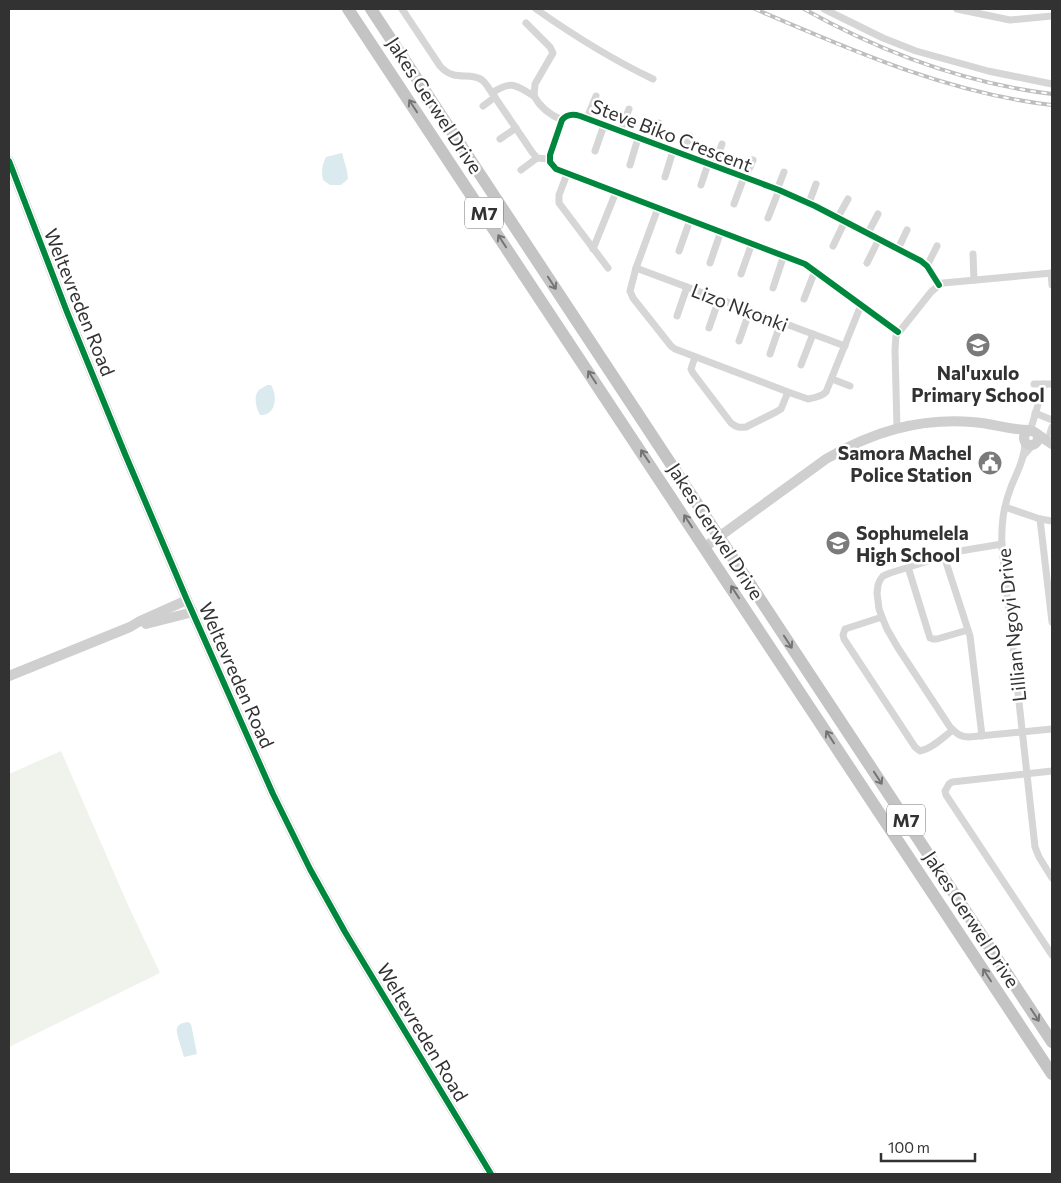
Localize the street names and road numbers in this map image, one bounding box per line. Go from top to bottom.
street label: Jakes Gerwel Drive [382,32,488,178]
street label: Steve Biko Crescent [588,94,756,176]
road number: M7 [465,198,503,228]
street label: Weltevreden Road [40,225,120,379]
street label: Lizo Nkonki [688,278,792,336]
street label: Jakes Gerwel Drive [663,458,769,604]
street label: Lillian Ngoyi Drive [991,547,1031,703]
street label: Weltevreden Road [195,598,279,752]
road number: M7 [887,804,925,836]
street label: Jakes Gerwel Drive [919,846,1025,992]
street label: Weltevreden Road [373,959,473,1105]

